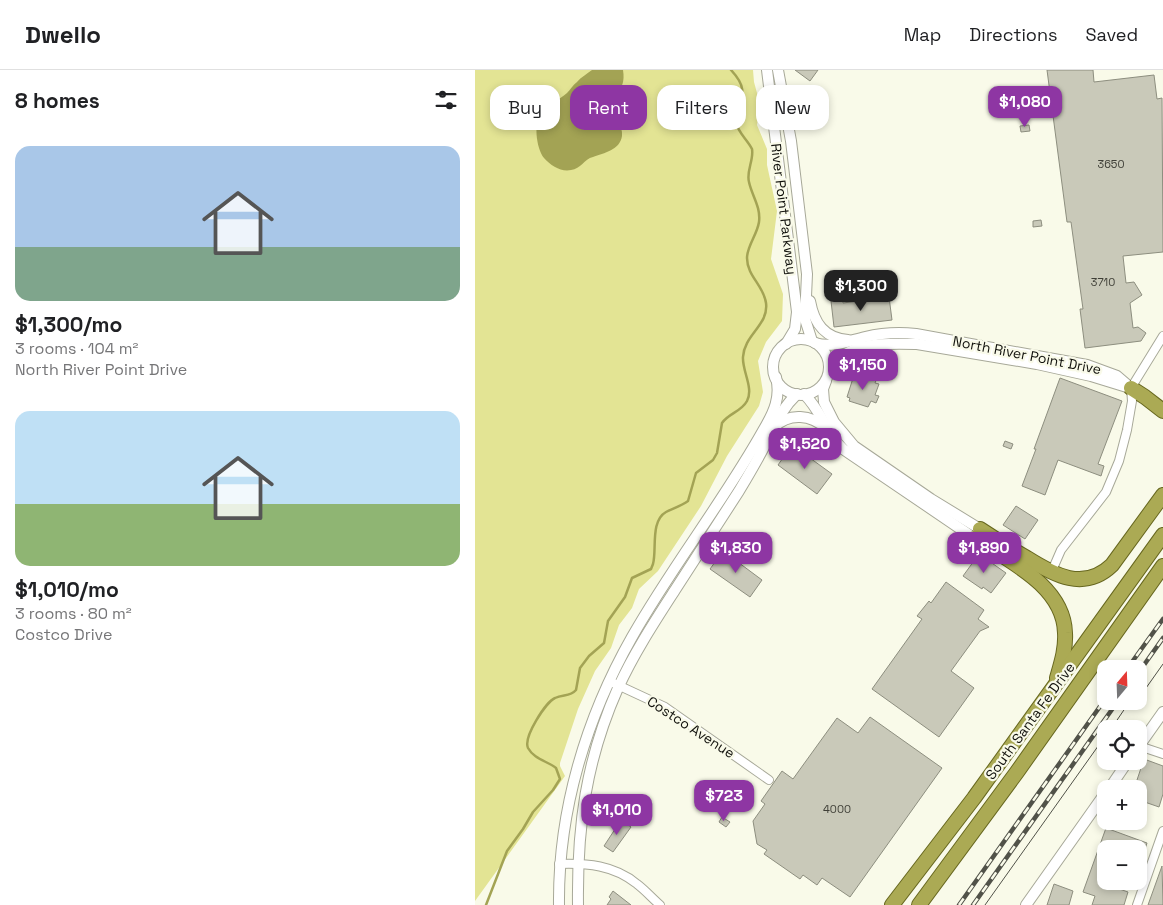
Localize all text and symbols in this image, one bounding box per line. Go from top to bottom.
text: Dwello [25,19,101,50]
text: Map [904,23,941,46]
text: Directions [969,23,1058,46]
text: Saved [1086,23,1138,46]
chip: Buy [490,85,560,130]
chip: Rent [570,85,647,130]
chip: Filters [657,85,746,130]
chip: New [756,85,829,130]
pin: $1,080 [984,85,1066,128]
icon: filters [432,86,460,114]
text: 8 homes [15,87,100,114]
text: $1,080 [999,91,1051,112]
street label: River Point Parkway [767,142,801,276]
house number: 3650 [1097,157,1125,171]
icon: home [193,178,283,268]
pin: $1,300 [820,270,902,312]
text: $1,300 [835,275,887,296]
house number: 3710 [1091,275,1115,289]
text: $1,300/mo [15,311,122,338]
street label: North River Point Drive [951,332,1103,378]
text: 3 rooms · 104 m² [15,338,138,359]
pin: $1,150 [822,348,904,391]
text: $1,150 [839,354,887,375]
text: North River Point Drive [15,359,187,380]
pin: $1,520 [764,428,846,470]
text: $1,520 [780,433,830,454]
icon: home [193,443,283,533]
pin: $1,830 [695,532,777,574]
pin: $1,890 [943,532,1025,574]
text: $1,830 [710,537,762,558]
text: $1,890 [958,537,1010,558]
text: $1,010/mo [15,576,119,603]
text: 3 rooms · 80 m² [15,603,132,624]
text: Costco Drive [15,624,112,645]
street label: South Santa Fe Drive [981,659,1079,783]
north arrow [1097,660,1147,710]
map controls [1097,660,1147,890]
street label: Costco Avenue [644,692,738,762]
button: locate [1097,720,1147,770]
pin: $723 [694,780,754,822]
button: + [1097,780,1147,830]
text: $723 [705,785,743,806]
pin: $1,010 [576,794,658,836]
text: $1,010 [592,799,642,820]
house number: 4000 [823,802,851,816]
button: − [1097,840,1147,890]

